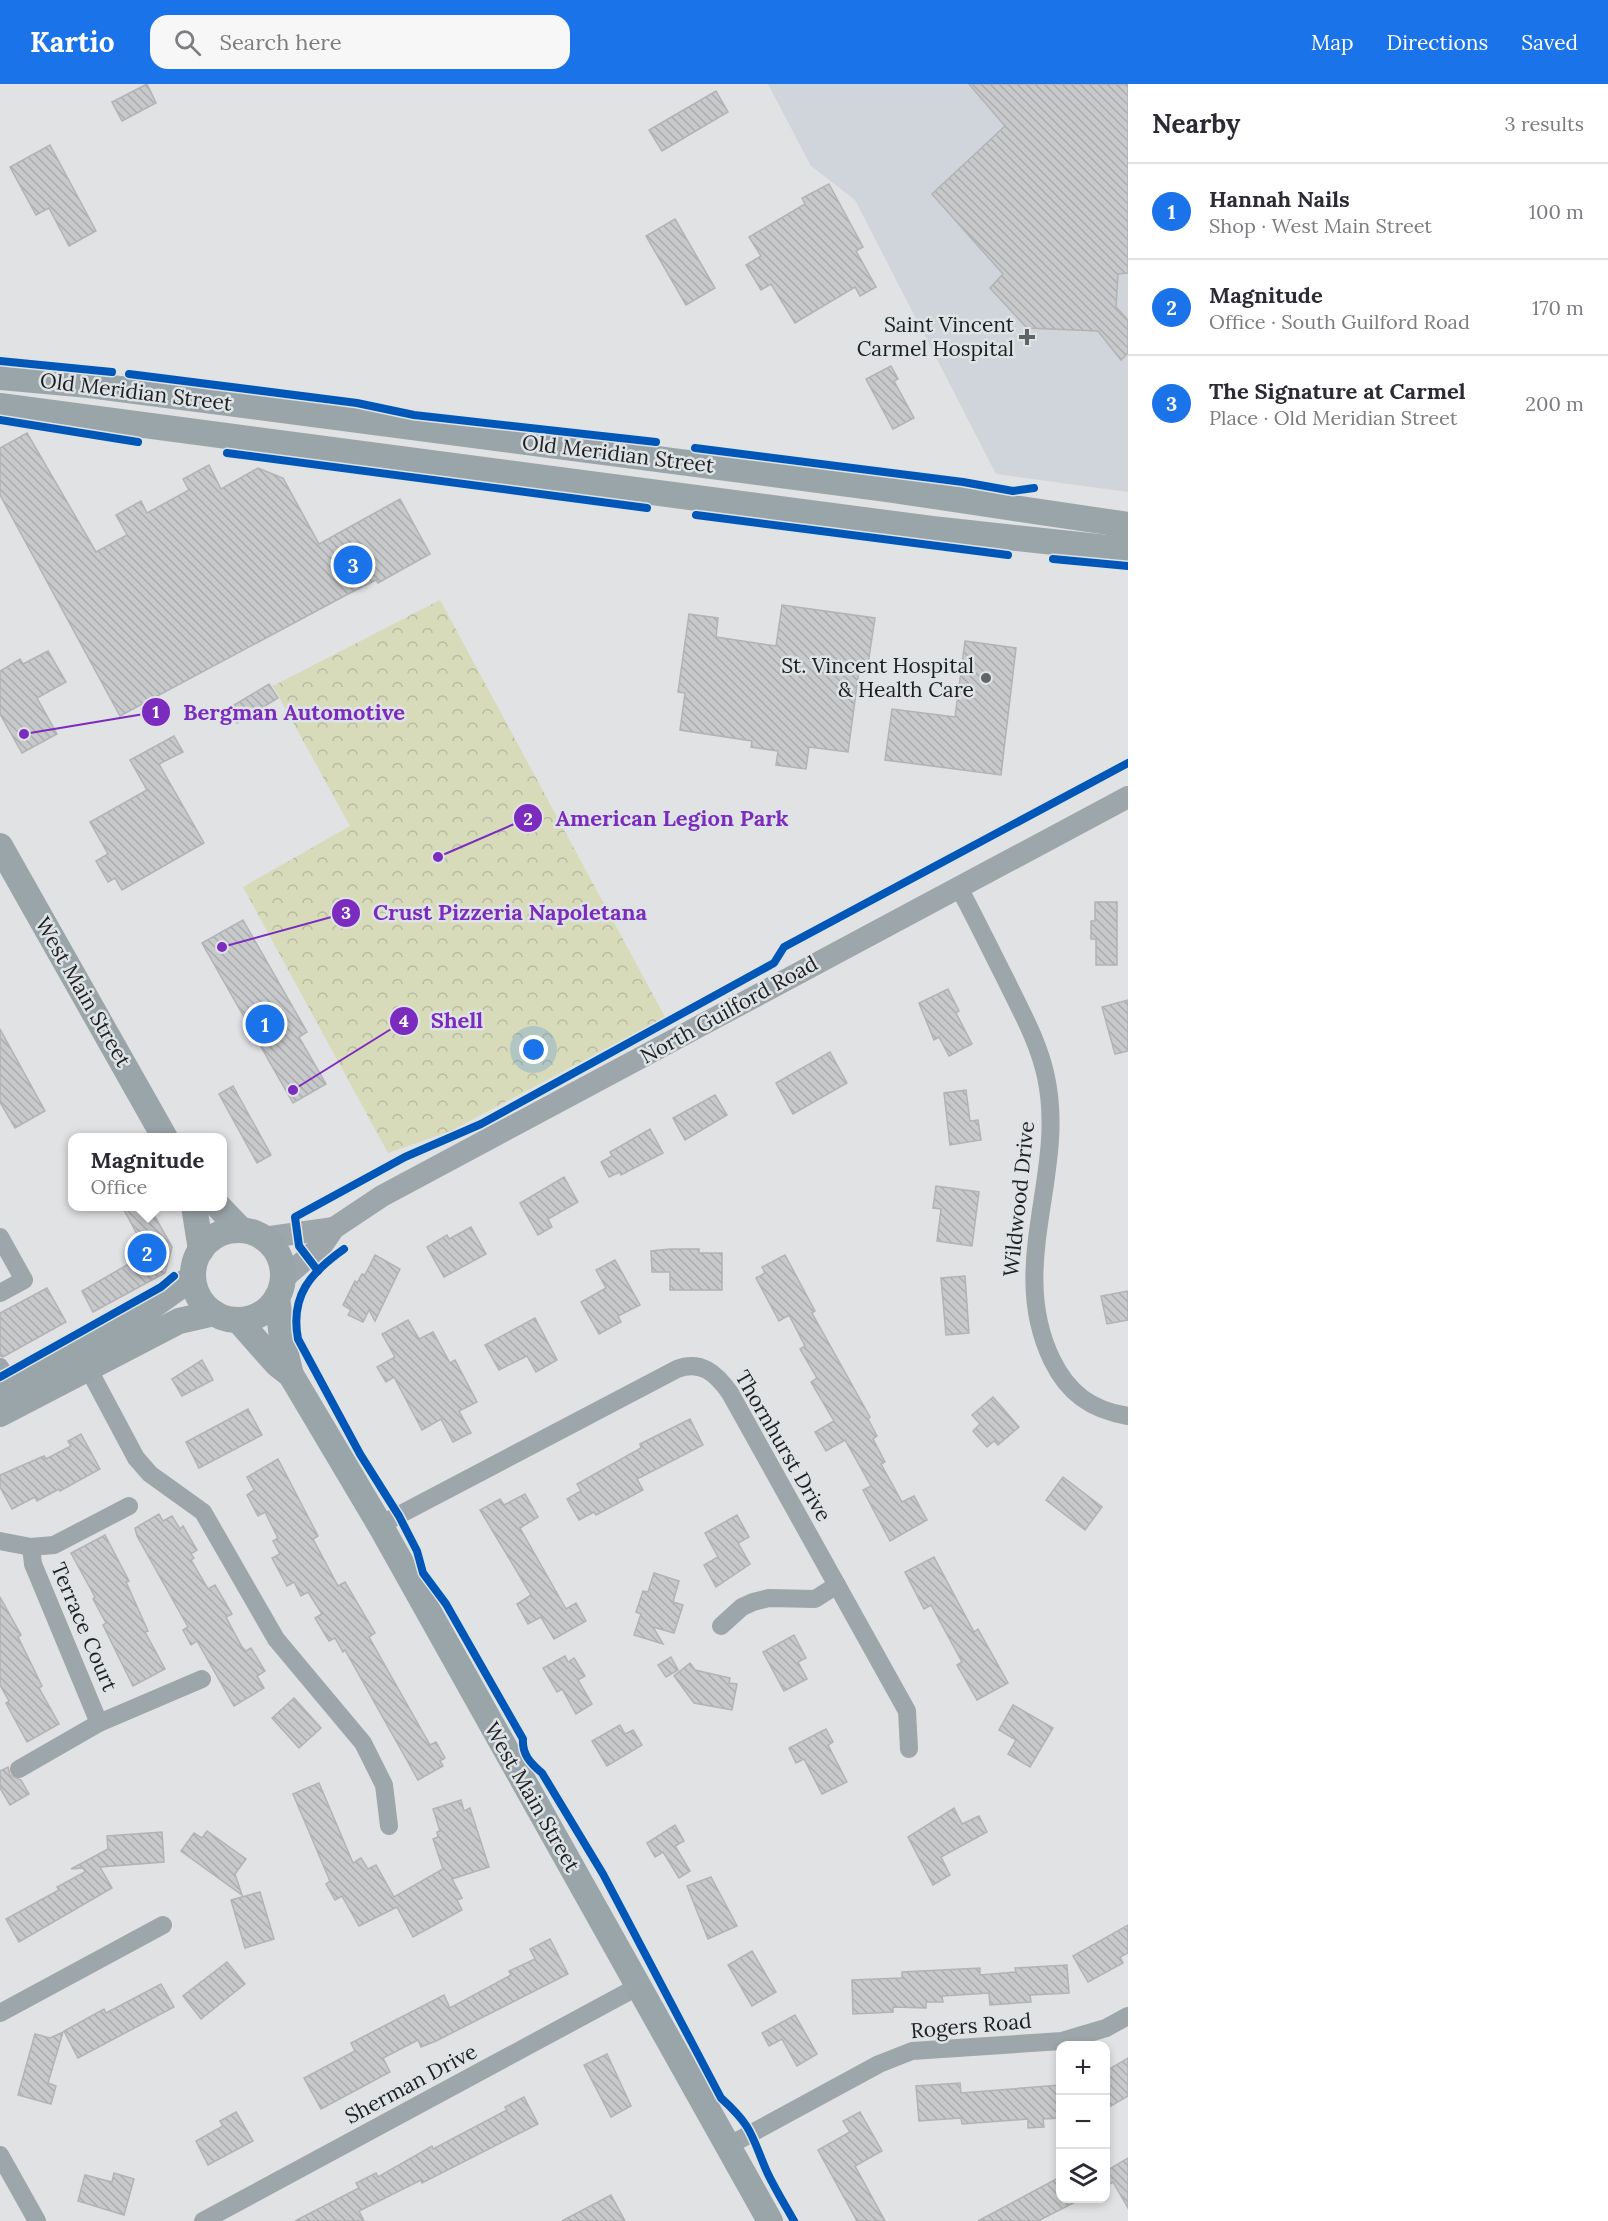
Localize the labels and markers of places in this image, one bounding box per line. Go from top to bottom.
place label: Saint Vincent Carmel Hospital [857,311,1015,362]
marker: Saint Vincent Carmel Hospital [1018,328,1036,346]
pin: 3 [334,542,372,588]
place label: St. Vincent Hospital & Health Care [781,652,974,703]
marker: St. Vincent Hospital & Health Care [979,671,993,685]
callout: Bergman Automotive [141,692,417,732]
callout: American Legion Park [513,798,801,838]
callout: Crust Pizzeria Napoletana [331,893,659,933]
callout: Shell [389,1001,496,1041]
pin: 1 [246,1002,284,1046]
pin: 2 [128,1230,166,1276]

